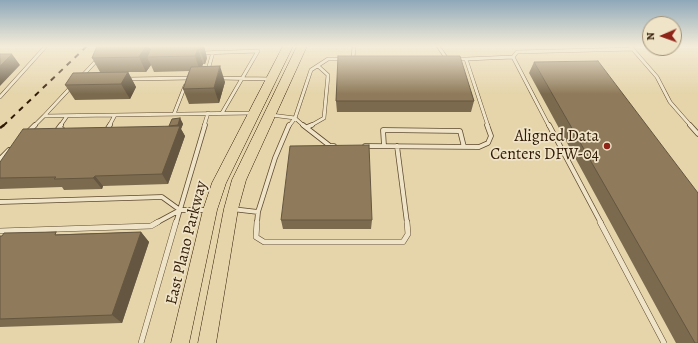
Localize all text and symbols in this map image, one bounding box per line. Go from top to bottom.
north arrow [642,16,682,56]
text: N [643,32,658,41]
place label: Aligned Data Centers DFW-04 [490,127,599,165]
marker: Aligned Data Centers DFW-04 [602,141,612,151]
street label: East Plano Parkway [162,179,212,307]

